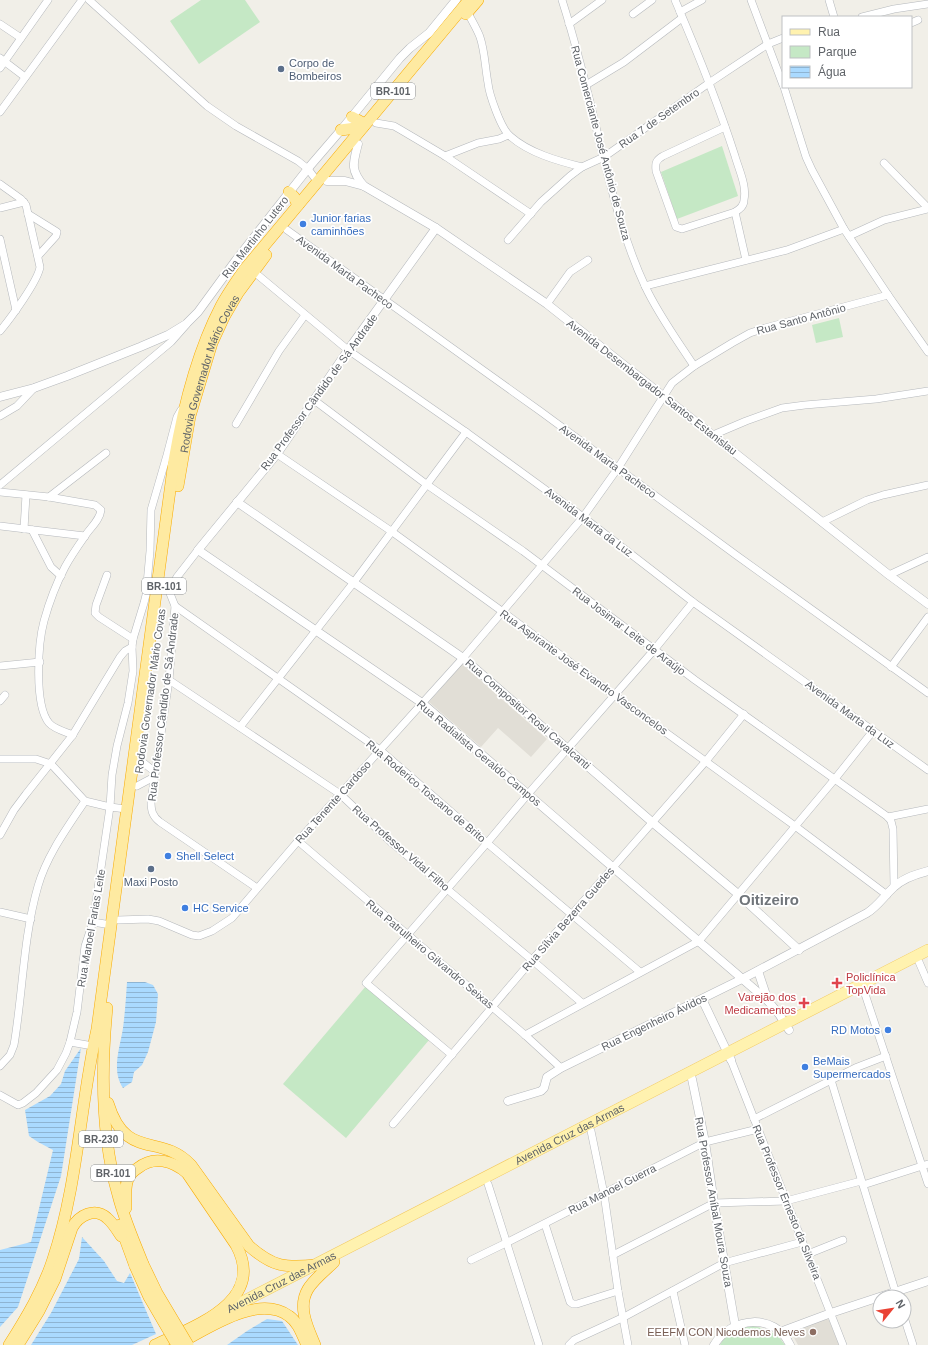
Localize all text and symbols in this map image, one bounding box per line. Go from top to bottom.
legend [782,16,912,88]
text: Rua [818,25,840,39]
street label: Rua Comerciante José Antônio de Souza [569,44,633,243]
text: Parque [818,45,857,59]
place label: Corpo de Bombeiros [289,57,342,82]
marker: Corpo de Bombeiros [276,64,286,74]
text: Água [818,64,846,79]
road number: BR-101 [371,83,415,99]
street label: Rua 7 de Setembro [616,86,702,150]
street label: Rua Martinho Lutero [219,194,291,280]
place label: Junior farias caminhões [311,212,371,237]
marker: Junior farias caminhões [298,219,308,229]
street label: Avenida Marta Pacheco [294,233,396,311]
street label: Rodovia Governador Mário Covas [178,293,242,454]
street label: Rua Santo Antônio [755,301,847,337]
street label: Rua Professor Cândido de Sá Andrade [258,312,380,472]
street label: Avenida Desembargador Santos Estanislau [565,317,739,457]
street label: Avenida Marta Pacheco [557,422,659,500]
street label: Avenida Marta da Luz [543,485,635,559]
road number: BR-101 [142,578,186,594]
street label: Rua Josimar Leite de Araújo [570,585,688,677]
street label: Rodovia Governador Mário Covas [132,607,168,774]
street label: Rua Aspirante José Evandro Vasconcelos [498,607,670,737]
street label: Rua Professor Cândido de Sá Andrade [145,612,181,802]
street label: Rua Compositor Rosil Cavalcanti [463,657,593,771]
street label: Avenida Marta da Luz [803,678,897,750]
street label: Rua Radialista Geraldo Campos [415,698,544,809]
street label: Rua Roderico Toscano de Brito [364,738,488,844]
street label: Rua Tenente Cardoso [293,758,373,846]
street label: Rua Professor Vidal Filho [350,803,452,893]
place label: Shell Select [176,850,234,862]
marker: Shell Select [163,851,173,861]
marker: Maxi Posto [146,864,156,874]
street label: Rua Sílvia Bezerra Guedes [520,864,617,973]
street label: Rua Manoel Farias Leite [75,868,107,988]
place label: Maxi Posto [124,876,178,888]
district label: Oitizeiro [739,891,799,908]
street label: Rua Patrulheiro Gilvandro Seixas [364,897,497,1011]
place label: HC Service [193,902,249,914]
marker: HC Service [180,903,190,913]
place label: Policlínica TopVida [846,971,896,996]
marker: Policlínica TopVida [831,977,843,989]
street label: Rua Engenheiro Ávidos [599,991,709,1053]
place label: Varejão dos Medicamentos [724,991,796,1016]
marker: Varejão dos Medicamentos [799,998,809,1008]
place label: RD Motos [831,1024,880,1036]
marker: RD Motos [883,1025,893,1035]
place label: BeMais Supermercados [813,1055,891,1080]
marker: BeMais Supermercados [800,1062,810,1072]
street label: Avenida Cruz das Armas [513,1101,627,1167]
street label: Rua Professor Aníbal Moura Souza [693,1116,735,1289]
street label: Rua Professor Ernesto da Silveira [750,1123,824,1282]
road number: BR-230 [79,1131,123,1147]
street label: Rua Manoel Guerra [566,1161,659,1216]
road number: BR-101 [91,1165,135,1181]
street label: Avenida Cruz das Armas [225,1249,338,1315]
north arrow [872,1289,912,1329]
text: N [893,1298,908,1310]
place label: EEEFM CON Nicodemos Neves [647,1326,805,1338]
marker: EEEFM CON Nicodemos Neves [808,1327,818,1337]

